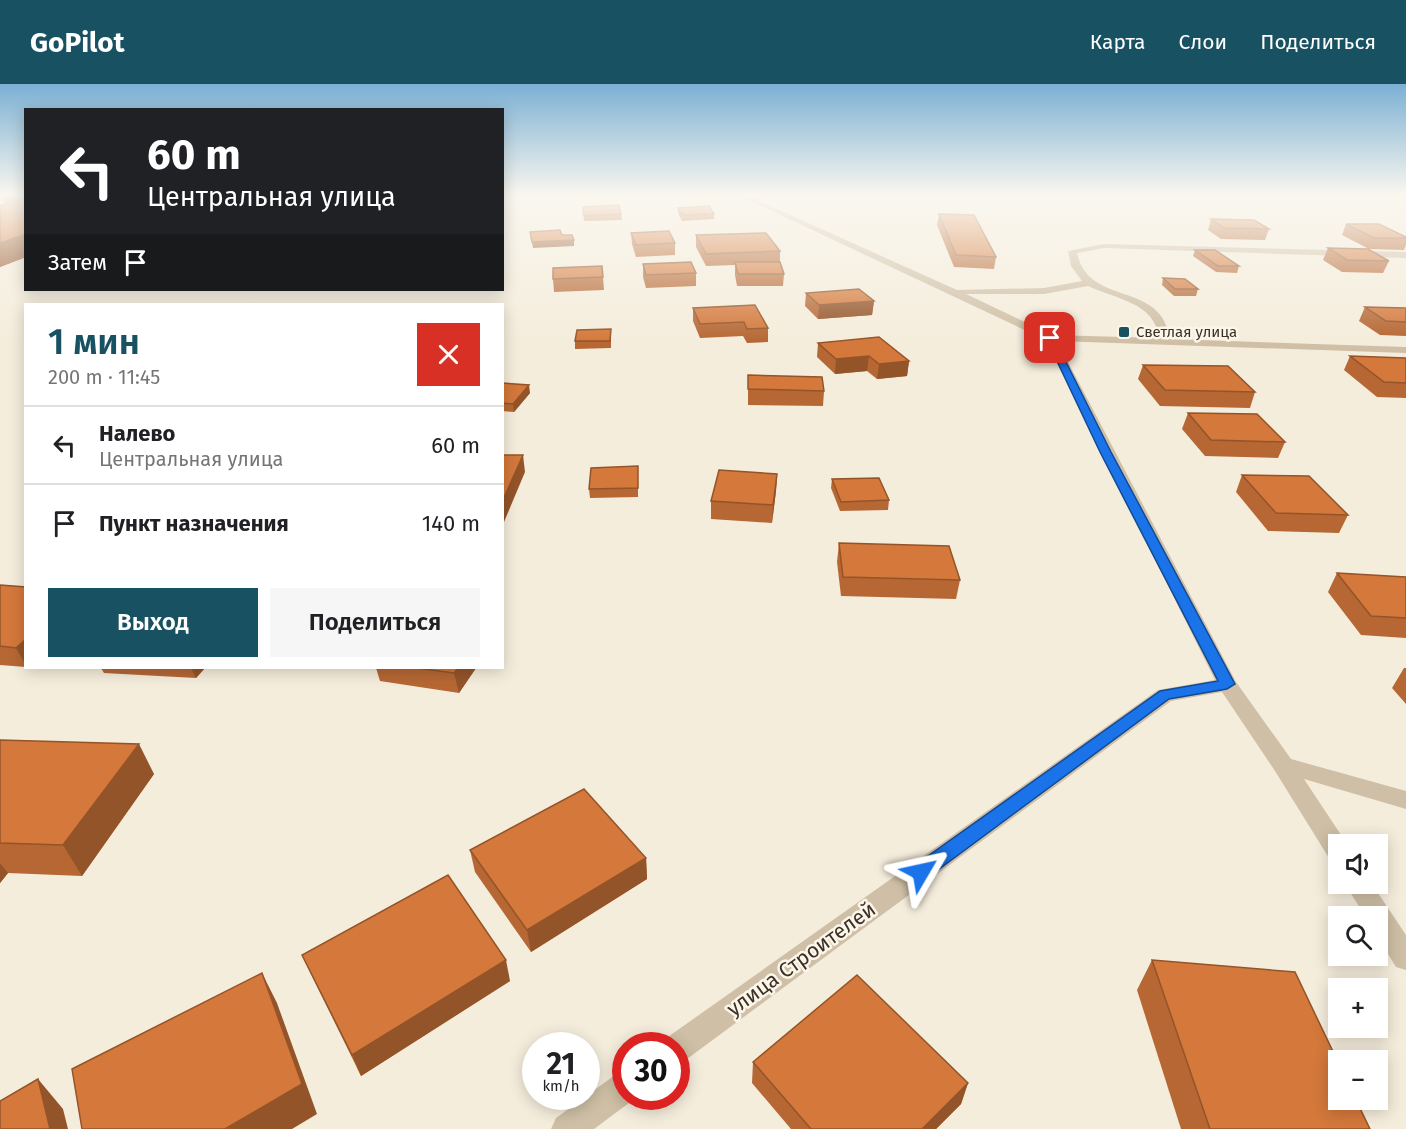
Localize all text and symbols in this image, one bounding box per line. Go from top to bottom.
text: GoPilot [30,26,124,59]
text: Карта [1090,29,1146,55]
text: Слои [1179,29,1227,55]
text: Поделиться [1260,29,1376,55]
text: 60 m [147,130,241,180]
icon: left [48,132,126,210]
text: Центральная улица [147,181,396,213]
icon: arrive [119,246,152,279]
text: Затем [48,249,107,276]
pin [1024,312,1075,363]
text: 1 мин [48,320,140,364]
icon: arrive [1033,321,1066,354]
button: close [417,323,480,386]
place label: Светлая улица [1136,323,1237,341]
marker: Светлая улица [1117,325,1131,339]
text: 200 m · 11:45 [48,365,160,389]
text: Налево [99,420,175,447]
icon: left [48,429,81,462]
text: 60 m [431,432,480,459]
text: Центральная улица [99,447,283,471]
icon: arrive [48,507,81,540]
text: Пункт назначения [99,510,289,537]
text: 140 m [422,510,480,537]
button: Выход [48,588,258,657]
button: Поделиться [270,588,480,657]
map controls [1328,834,1388,1110]
button: sound [1328,834,1388,894]
position arrow [889,840,953,904]
street label: улица Строителей [721,896,881,1022]
button: search [1328,906,1388,966]
button: + [1328,978,1388,1038]
speed limit sign: 30 [612,1032,690,1110]
text: 21 [547,1046,575,1082]
button: − [1328,1050,1388,1110]
text: km/h [542,1077,580,1095]

